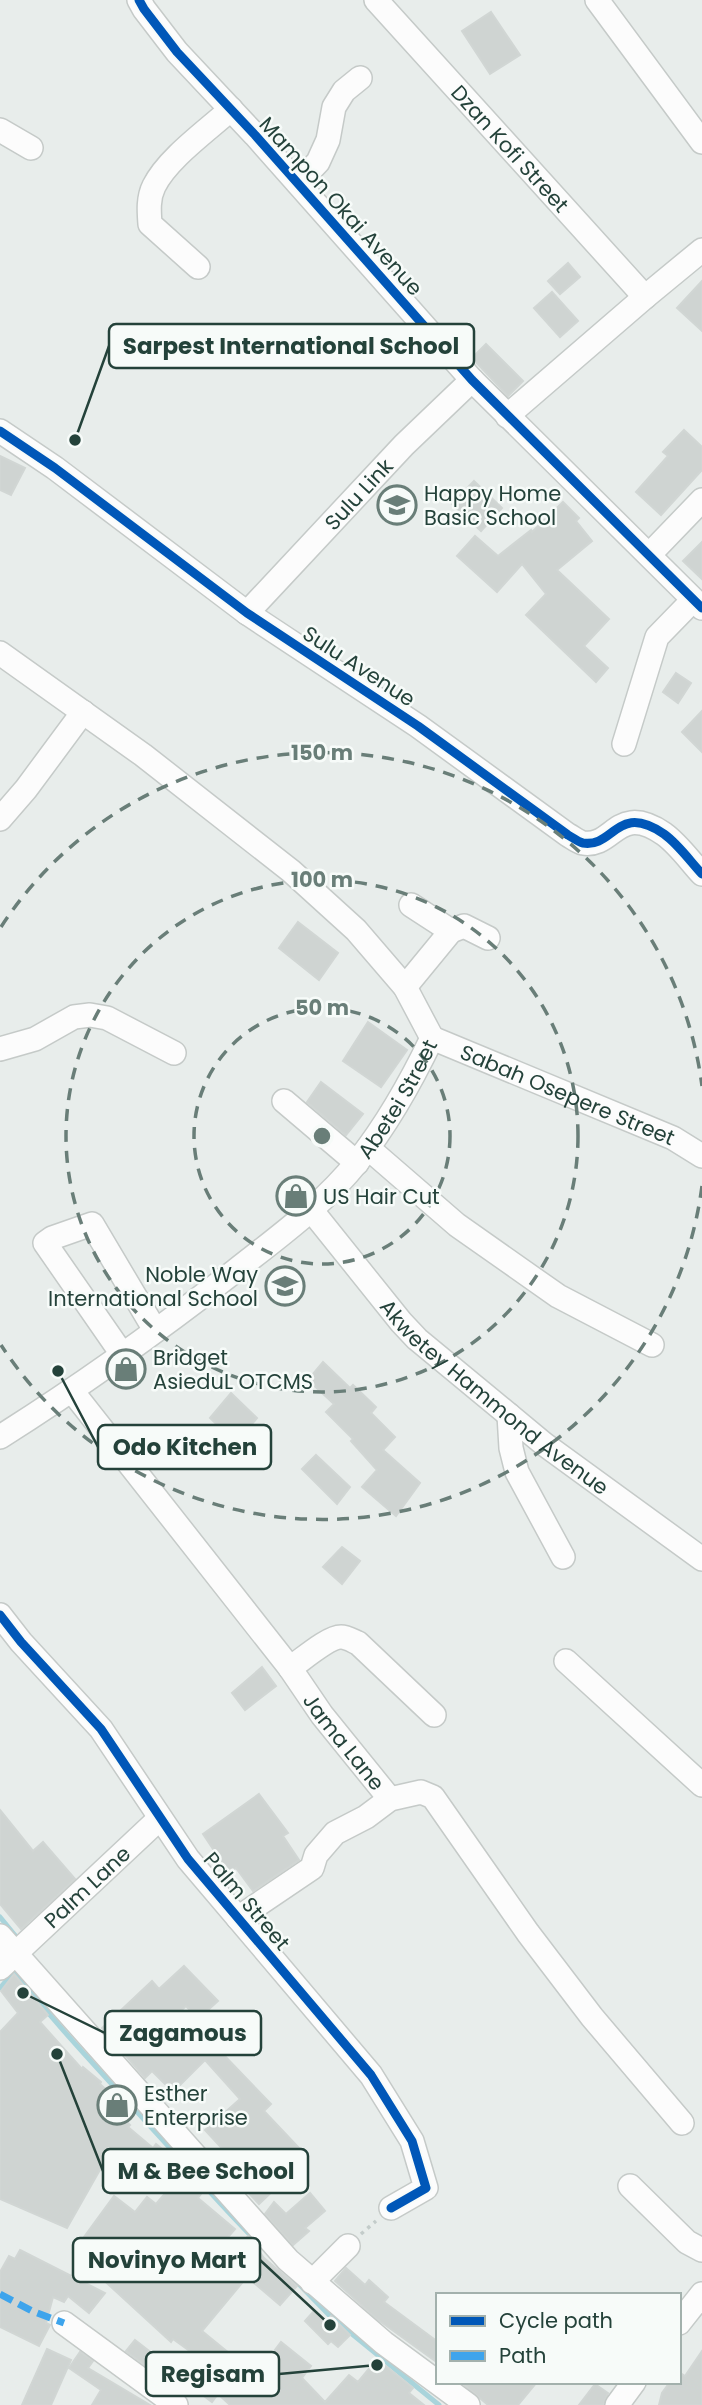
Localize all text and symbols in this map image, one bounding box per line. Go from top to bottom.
street label: Dzan Kofi Street [445,78,576,218]
street label: Mampon Okai Avenue [253,110,429,302]
callout: Sarpest International School [109,324,474,368]
text: Sarpest International School [123,330,459,362]
street label: Sulu Link [317,452,399,536]
place label: Happy Home Basic School [424,479,561,532]
school or university icon: Happy Home Basic School [376,484,418,526]
street label: Sulu Avenue [297,619,421,713]
text: 150 m [291,738,353,767]
text: 100 m [291,865,353,894]
text: 50 m [295,993,349,1022]
street label: Abetei Street [350,1034,444,1164]
street label: Sabah Osepere Street [456,1037,679,1152]
centre of rings [310,1124,334,1148]
shop icon: US Hair Cut [275,1175,317,1217]
place label: US Hair Cut [323,1182,440,1211]
place label: Noble Way International School [48,1260,258,1313]
school or university icon: Noble Way International School [264,1265,306,1307]
street label: Akwetey Hammond Avenue [374,1293,615,1501]
place label: Bridget AsieduL OTCMS [153,1343,313,1396]
shop icon: Bridget AsieduL OTCMS [105,1348,147,1390]
callout: Odo Kitchen [98,1425,271,1469]
text: Odo Kitchen [113,1431,257,1463]
street label: Jama Lane [297,1687,392,1796]
street label: Palm Lane [37,1839,136,1934]
street label: Palm Street [197,1846,297,1956]
callout: Zagamous [105,2011,261,2055]
text: Zagamous [119,2017,247,2049]
place label: Esther Enterprise [144,2079,248,2132]
shop icon: Esther Enterprise [96,2084,138,2126]
callout: M & Bee School [103,2149,308,2193]
text: M & Bee School [117,2155,295,2187]
callout: Novinyo Mart [73,2238,260,2282]
text: Novinyo Mart [88,2244,246,2276]
legend [436,2293,681,2384]
text: Cycle path [499,2306,613,2335]
text: Path [499,2341,546,2370]
callout: Regisam [146,2352,279,2396]
text: Regisam [161,2358,265,2390]

